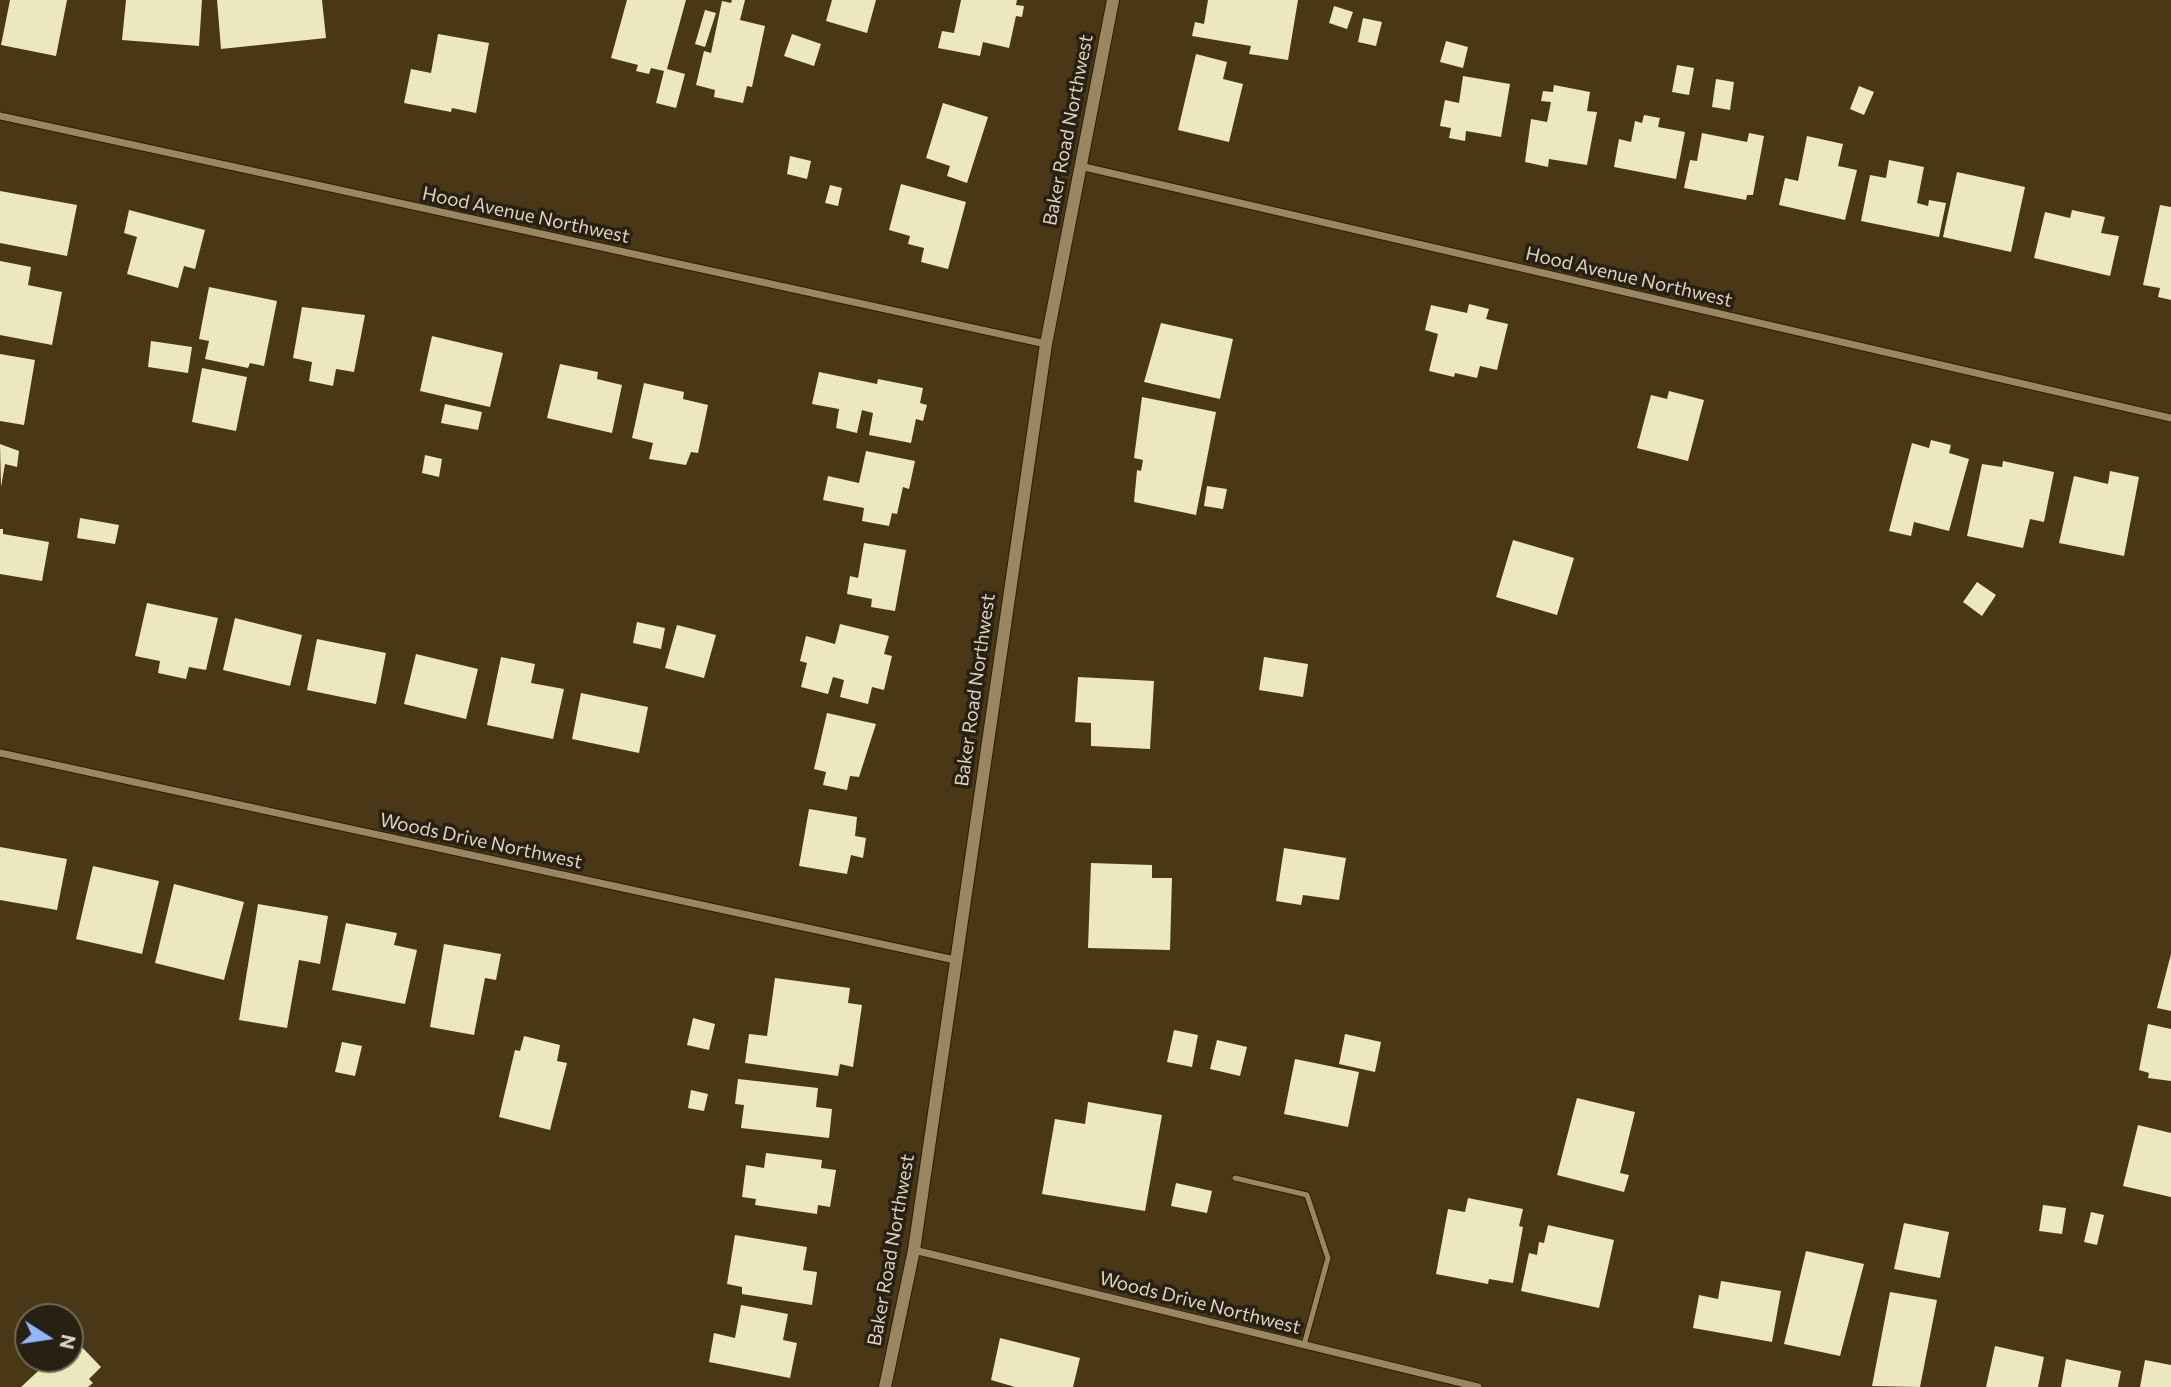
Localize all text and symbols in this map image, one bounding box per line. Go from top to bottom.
street label: Baker Road Northwest [1038,32,1098,228]
street label: Hood Avenue Northwest [420,182,632,248]
street label: Hood Avenue Northwest [1523,242,1735,312]
street label: Baker Road Northwest [950,592,1000,788]
street label: Woods Drive Northwest [378,808,584,874]
street label: Baker Road Northwest [863,1152,919,1348]
street label: Woods Drive Northwest [1097,1267,1303,1339]
north arrow [14,1303,84,1373]
text: N [55,1333,81,1351]

